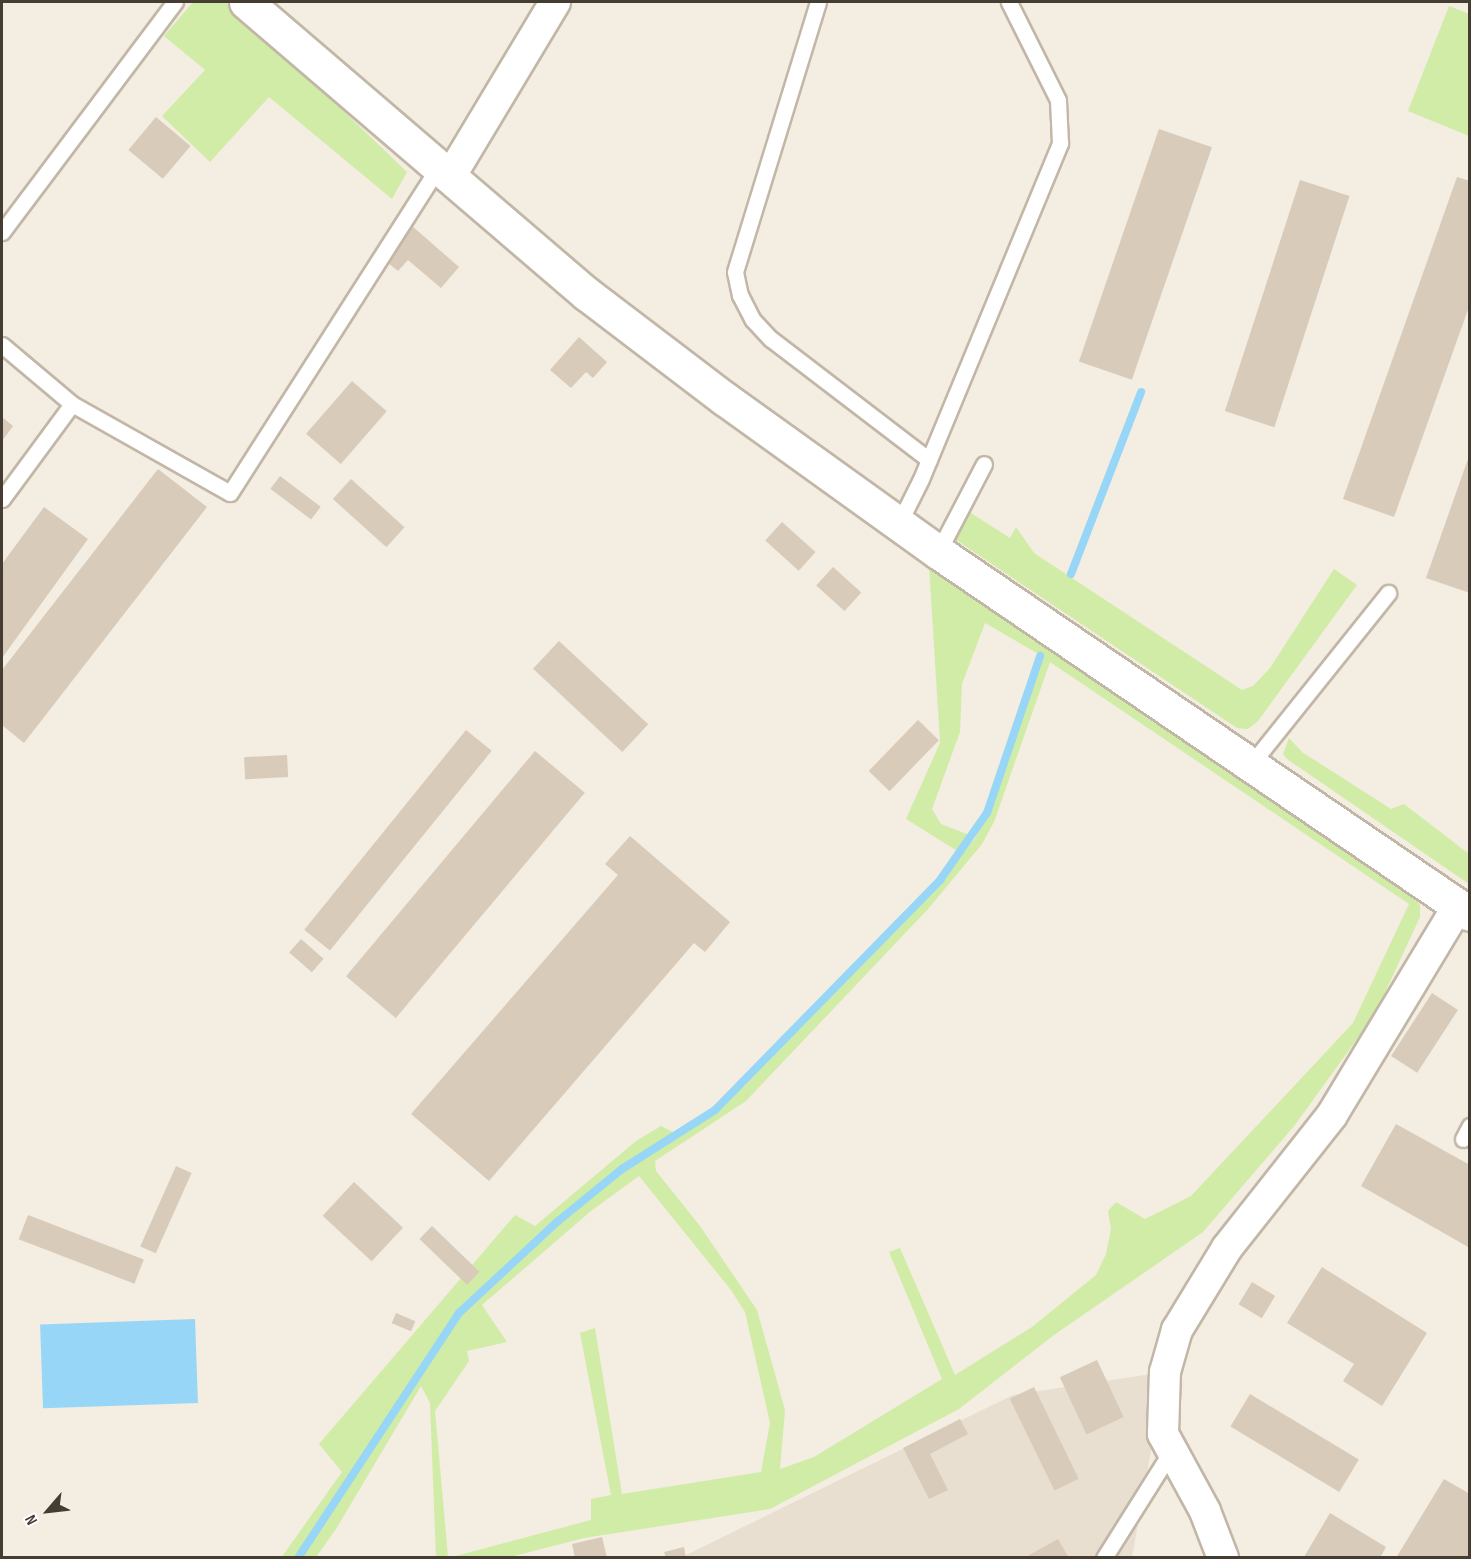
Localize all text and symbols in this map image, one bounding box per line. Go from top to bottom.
north arrow [18,1481,78,1541]
text: N [21,1511,42,1528]

